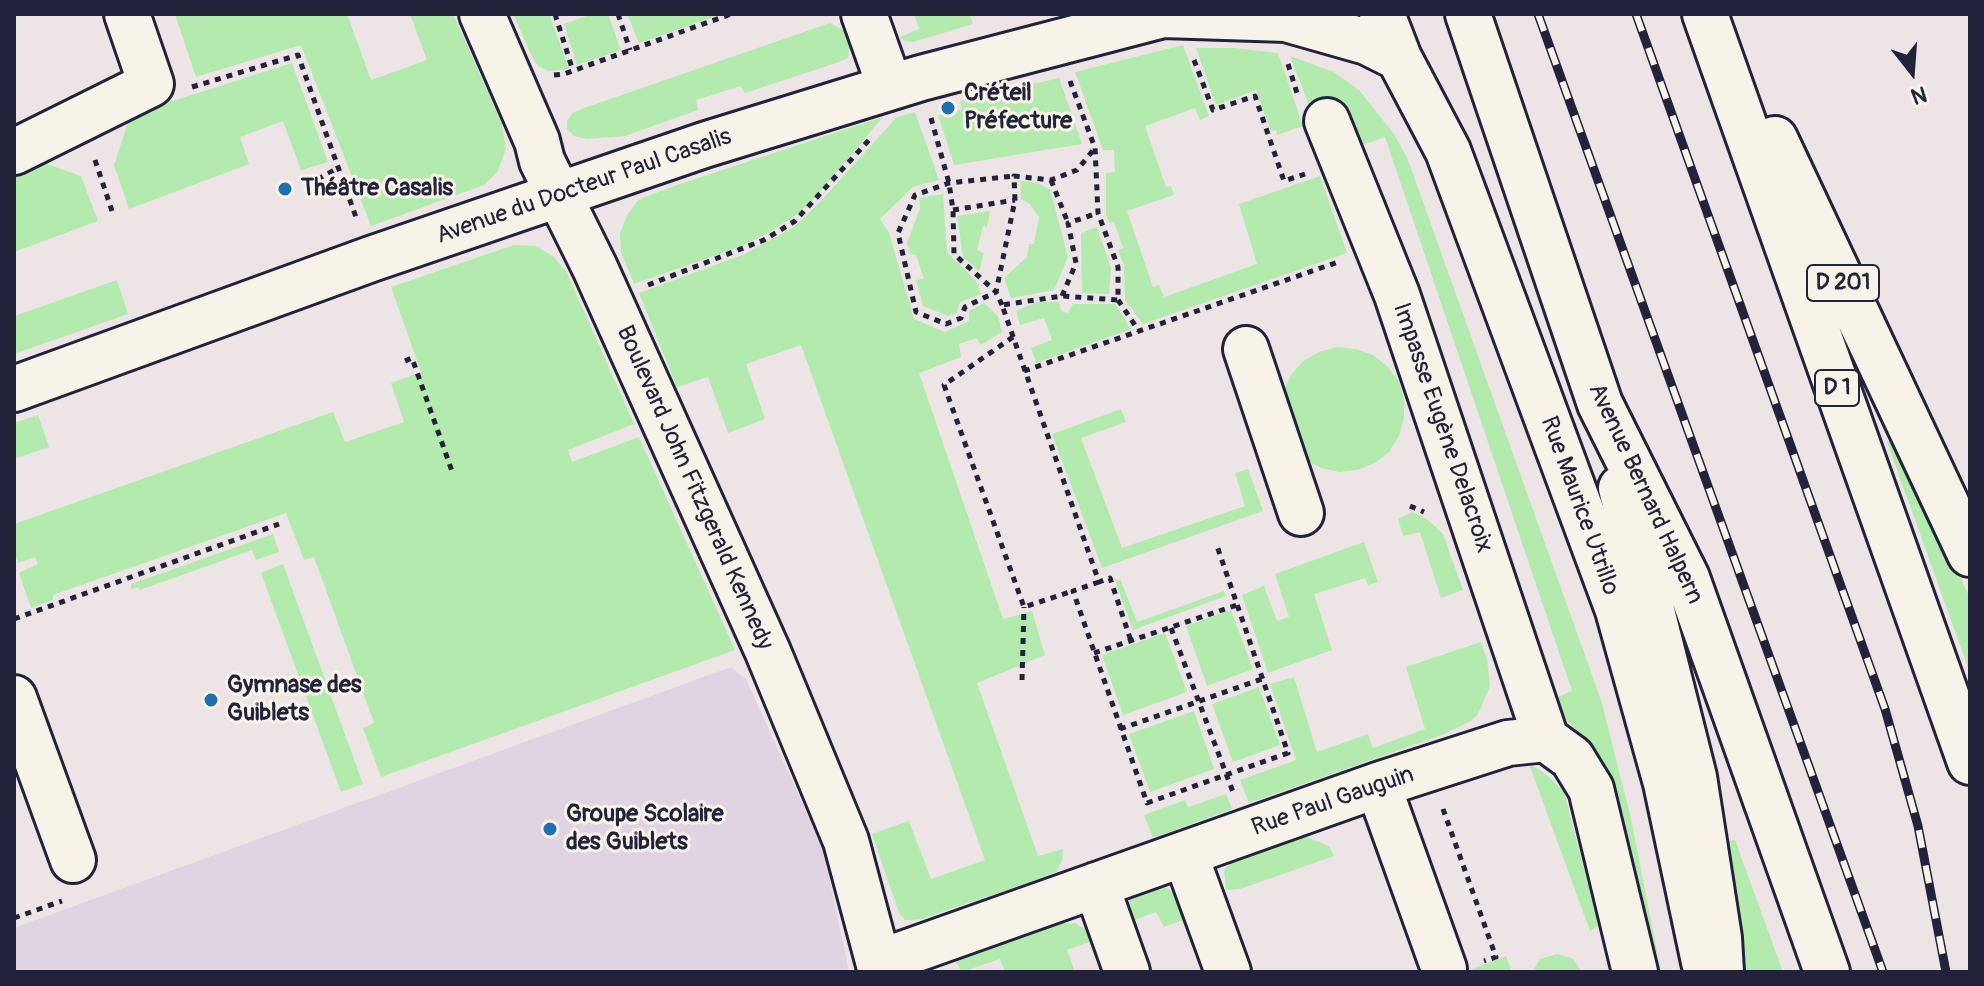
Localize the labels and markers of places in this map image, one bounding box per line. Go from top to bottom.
place label: Créteil Préfecture [964,80,1072,136]
marker: Créteil Préfecture [939,99,957,117]
place label: Théâtre Casalis [301,175,453,203]
marker: Théâtre Casalis [276,180,294,198]
place label: Gymnase des Guiblets [227,672,362,728]
marker: Gymnase des Guiblets [202,691,220,709]
place label: Groupe Scolaire des Guiblets [566,801,723,857]
marker: Groupe Scolaire des Guiblets [541,820,559,838]

